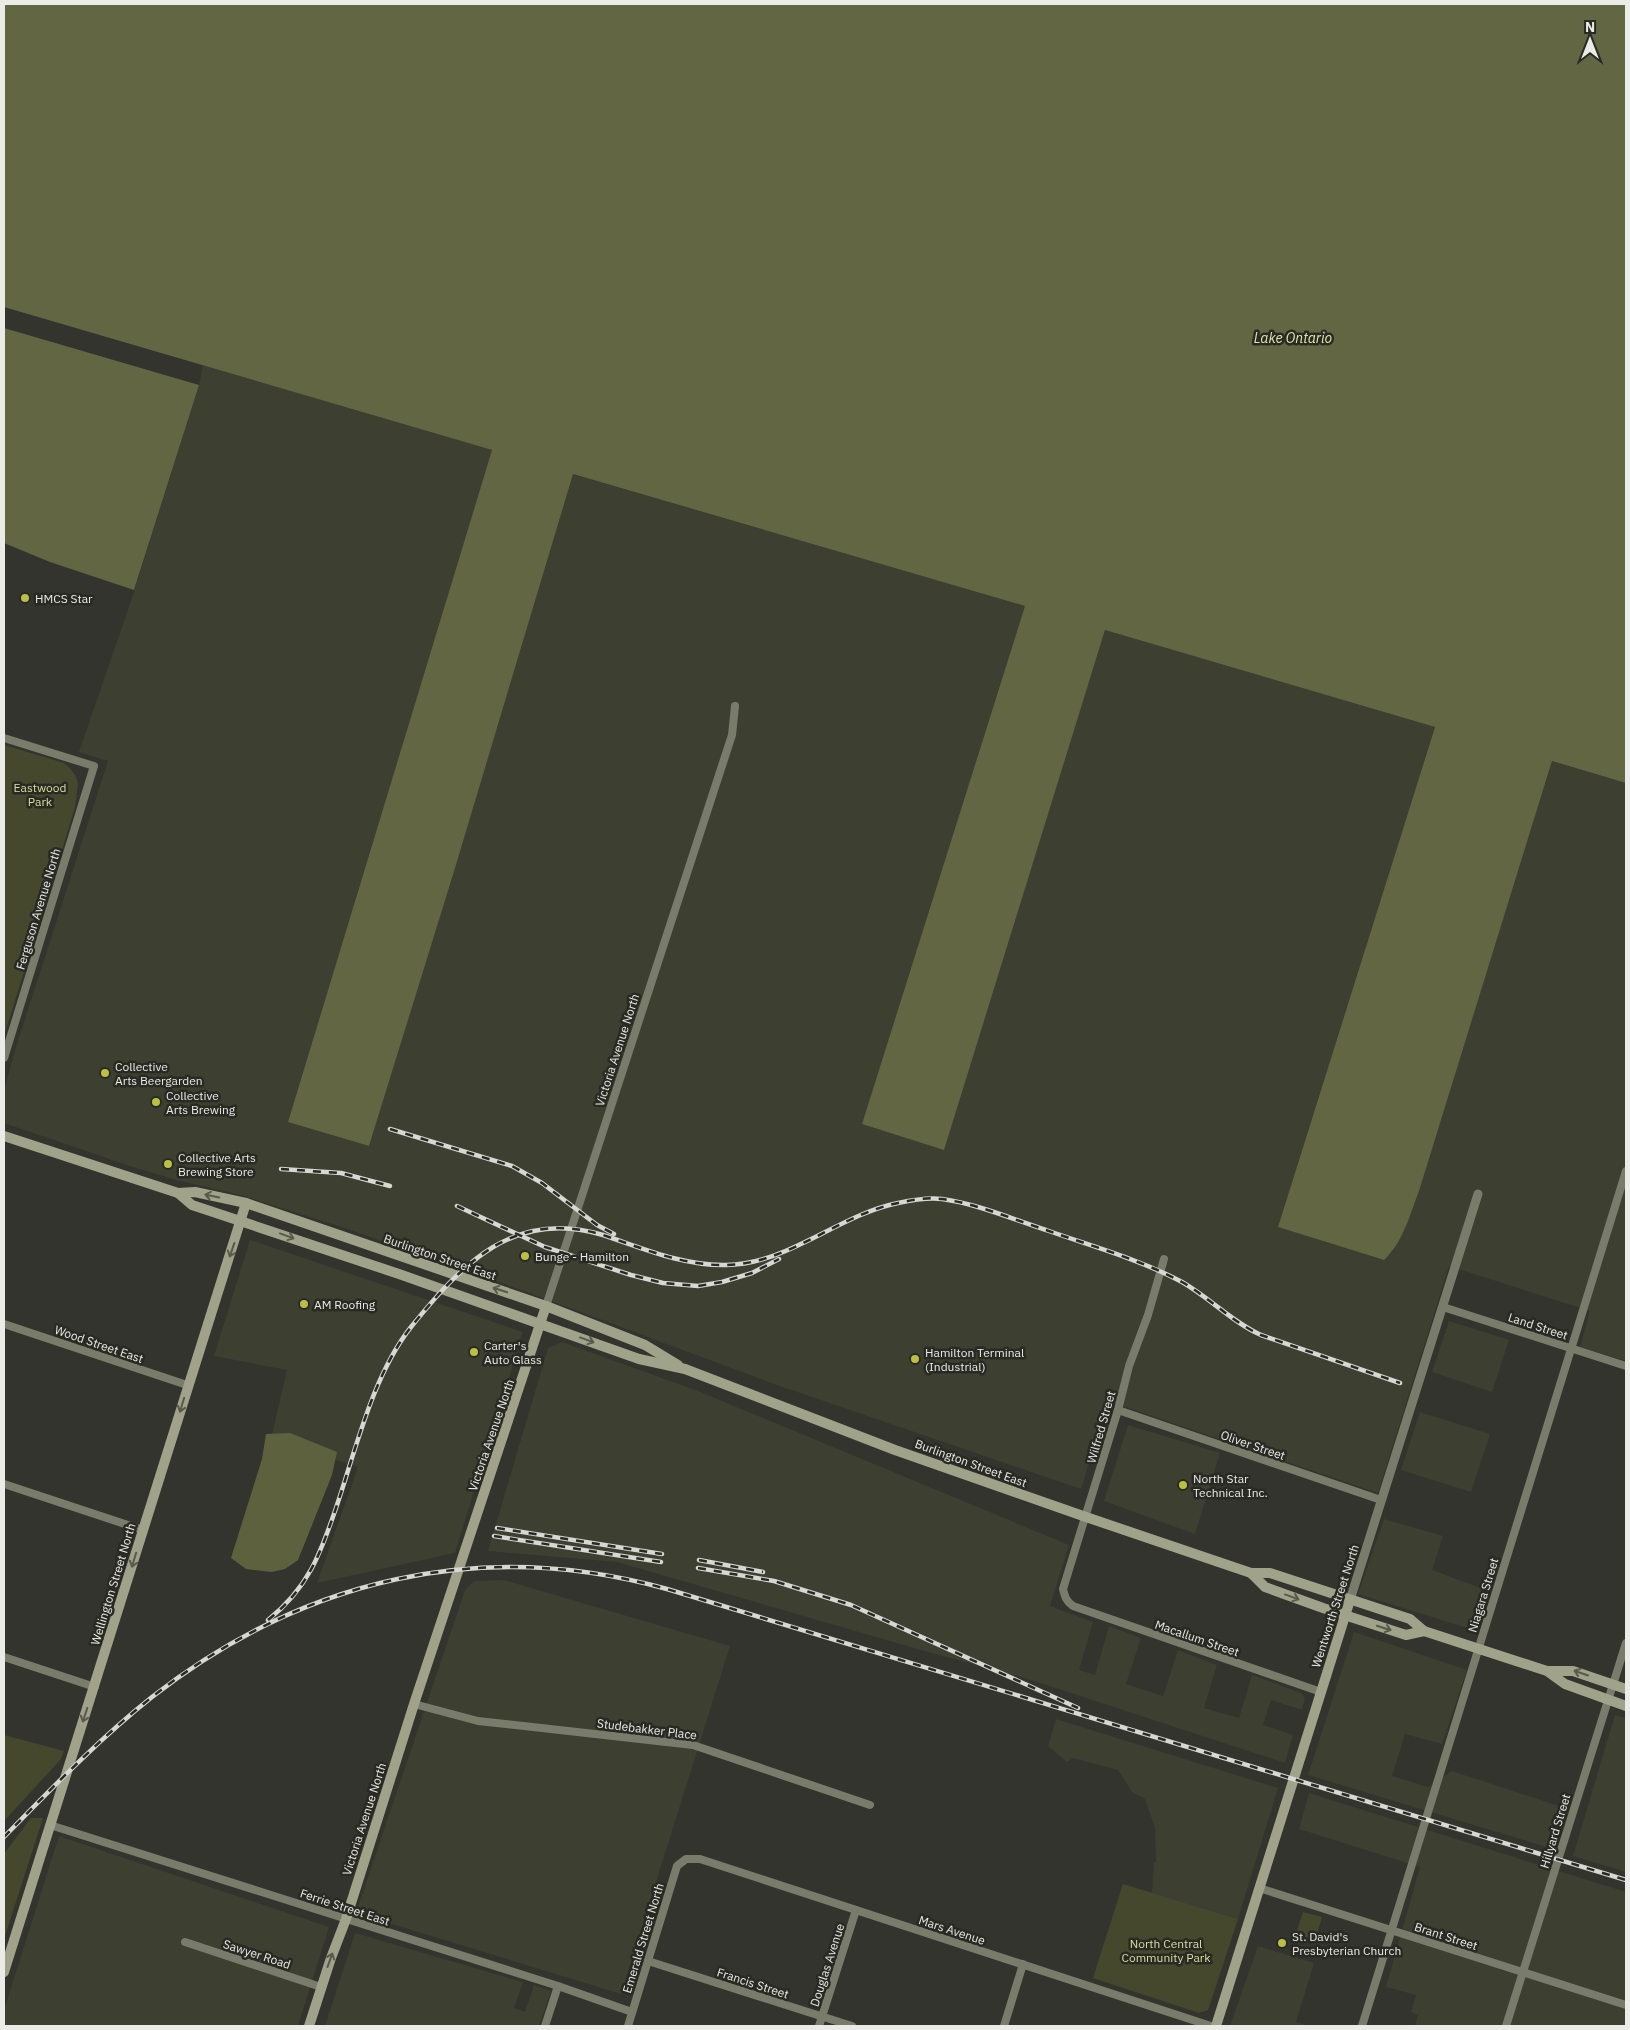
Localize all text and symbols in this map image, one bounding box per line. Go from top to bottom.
north arrow [1565,15,1615,65]
text: N [1585,18,1595,36]
water label: Lake Ontario [1254,329,1333,347]
place label: HMCS Star [35,591,93,606]
marker: HMCS Star [19,592,31,604]
park label: Eastwood Park [14,780,66,809]
street label: Ferguson Avenue North [12,847,64,971]
street label: Victoria Avenue North [592,992,642,1108]
place label: Collective Arts Beergarden [115,1059,203,1088]
marker: Collective Arts Beergarden [99,1067,111,1079]
place label: Collective Arts Brewing [166,1088,236,1117]
marker: Collective Arts Brewing [150,1096,162,1108]
place label: Collective Arts Brewing Store [178,1150,256,1179]
marker: Collective Arts Brewing Store [162,1158,174,1170]
one-way arrow [205,1191,221,1200]
street label: Burlington Street East [382,1231,498,1283]
one-way arrow [279,1232,295,1241]
one-way arrow [227,1242,236,1257]
place label: Bunge - Hamilton [535,1249,629,1264]
marker: Bunge - Hamilton [519,1250,531,1262]
one-way arrow [492,1285,508,1295]
place label: AM Roofing [314,1297,376,1312]
marker: AM Roofing [298,1298,310,1310]
street label: Land Street [1506,1309,1570,1343]
street label: Wood Street East [53,1322,145,1366]
one-way arrow [578,1336,594,1345]
place label: Carter's Auto Glass [484,1338,542,1367]
place label: Hamilton Terminal (Industrial) [925,1345,1024,1374]
marker: Carter's Auto Glass [468,1346,480,1358]
marker: Hamilton Terminal (Industrial) [909,1353,921,1365]
street label: Victoria Avenue North [465,1377,517,1493]
street label: Wilfred Street [1084,1389,1118,1465]
one-way arrow [176,1396,186,1412]
street label: Oliver Street [1219,1427,1287,1463]
street label: Burlington Street East [913,1436,1029,1490]
place label: North Star Technical Inc. [1193,1471,1268,1500]
marker: North Star Technical Inc. [1177,1479,1189,1491]
street label: Wellington Street North [87,1521,139,1647]
street label: Wentworth Street North [1308,1542,1362,1670]
one-way arrow [129,1552,138,1567]
street label: Niagara Street [1465,1556,1501,1634]
one-way arrow [1284,1593,1300,1602]
street label: Macallum Street [1153,1617,1241,1659]
one-way arrow [1376,1623,1392,1633]
one-way arrow [1573,1668,1589,1678]
one-way arrow [80,1707,90,1723]
street label: Studebakker Place [596,1715,698,1743]
street label: Victoria Avenue North [339,1761,389,1877]
street label: Hillyard Street [1537,1792,1573,1870]
street label: Emerald Street North [619,1881,667,1995]
street label: Ferrie Street East [298,1885,392,1929]
street label: Mars Avenue [917,1912,988,1948]
street label: Brant Street [1413,1919,1479,1953]
street label: Douglas Avenue [807,1921,848,2008]
place label: St. David's Presbyterian Church [1292,1929,1401,1958]
street label: Sawyer Road [221,1936,293,1972]
park label: North Central Community Park [1121,1936,1211,1965]
marker: St. David's Presbyterian Church [1276,1937,1288,1949]
one-way arrow [326,1952,335,1968]
street label: Francis Street [715,1964,791,2002]

